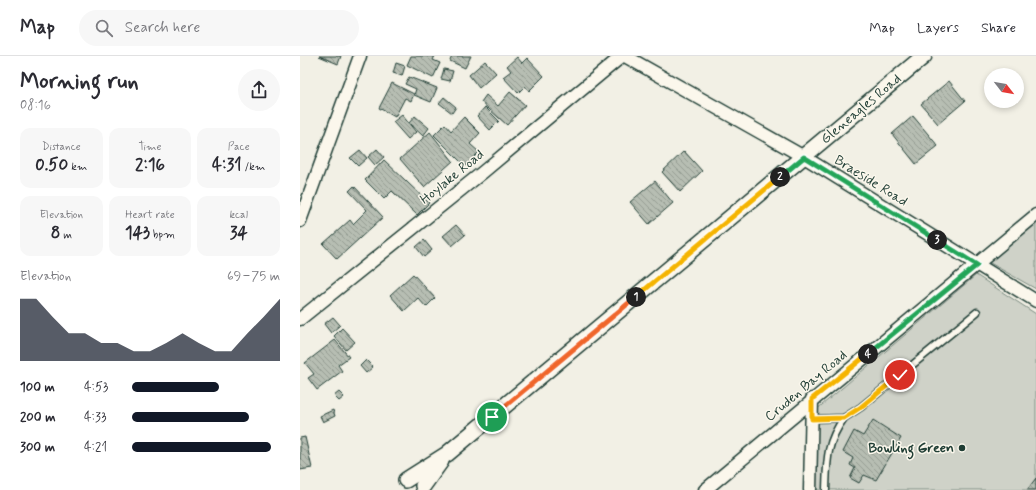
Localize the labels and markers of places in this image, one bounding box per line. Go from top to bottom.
pin: 2 [770,167,790,187]
pin: 3 [927,230,947,250]
pin: 1 [626,287,646,307]
pin: 4 [858,344,878,364]
pin [883,358,917,392]
pin [475,400,509,434]
place label: Bowling Green [868,439,954,460]
marker: Bowling Green [957,443,967,453]

